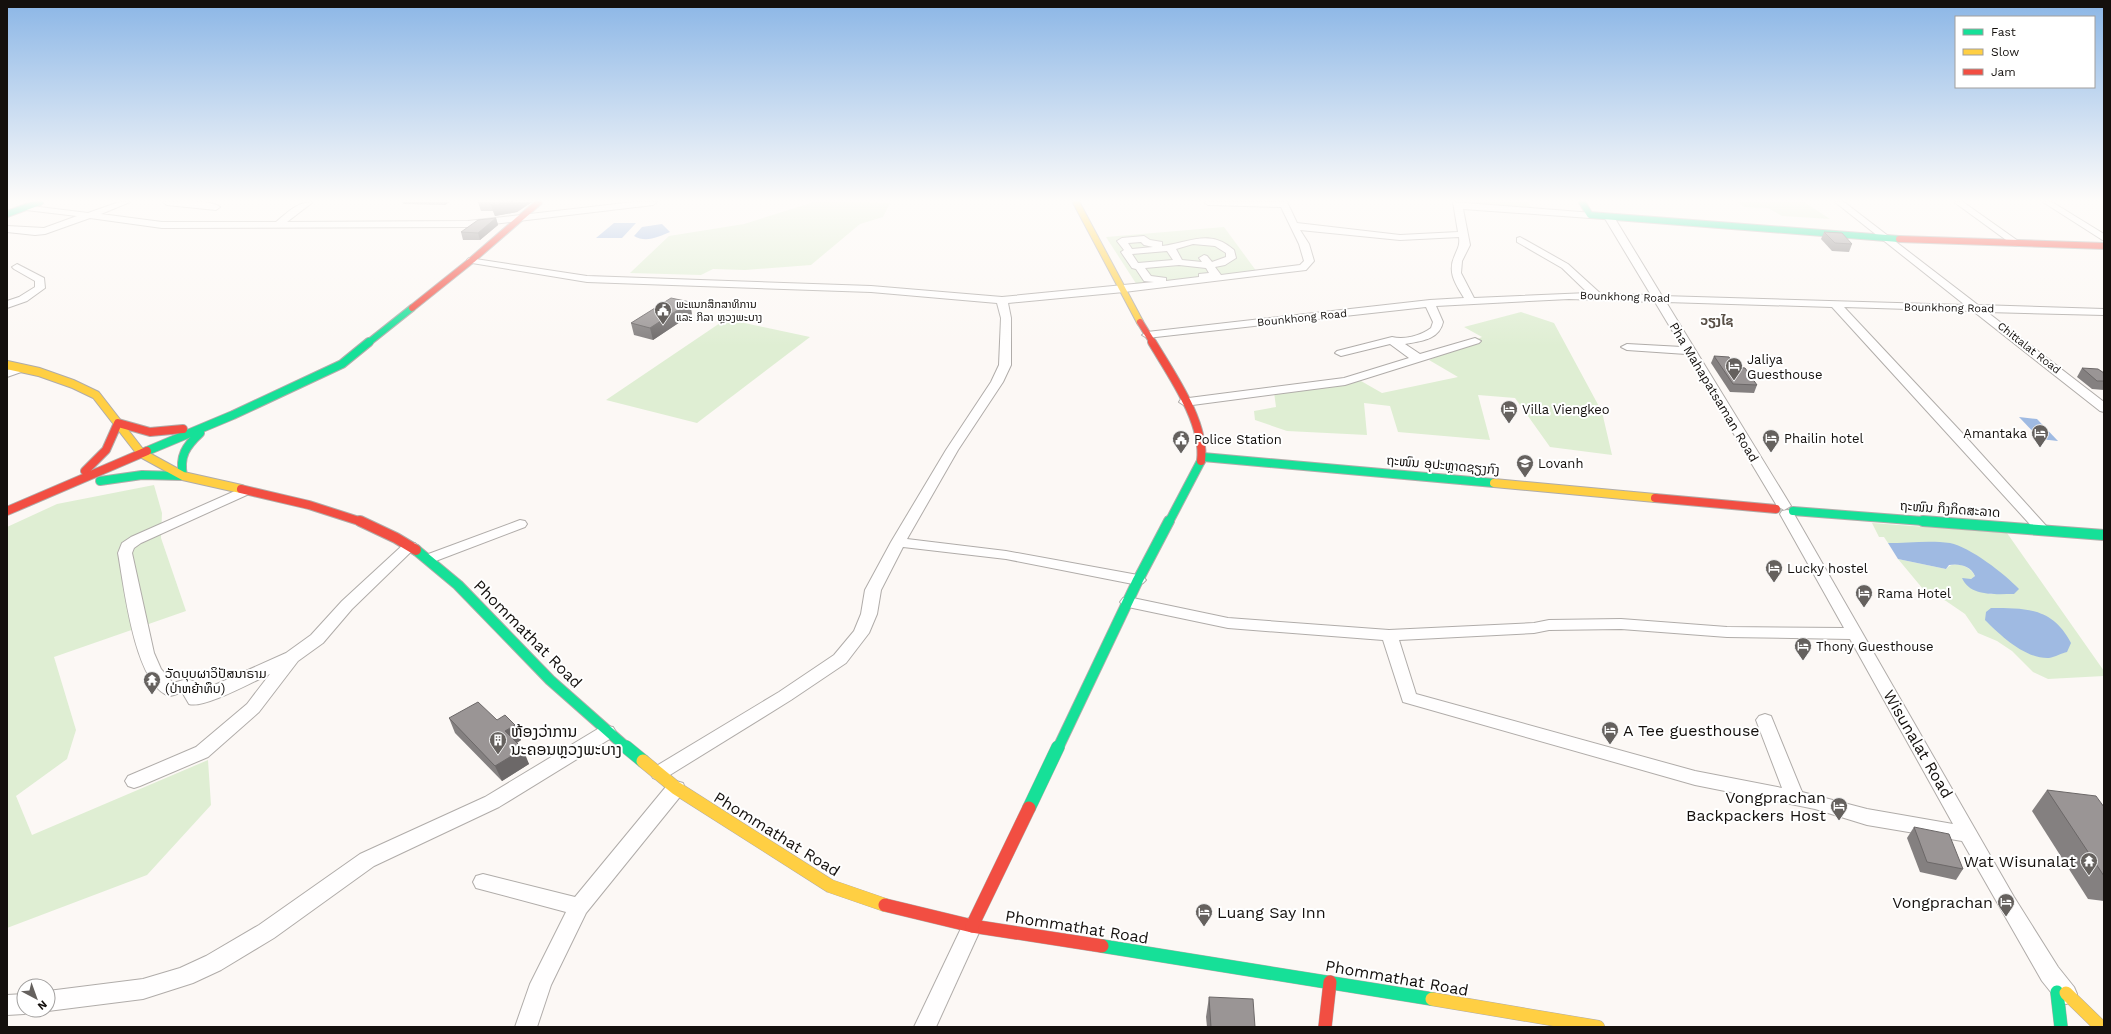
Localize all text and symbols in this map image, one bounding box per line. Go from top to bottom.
legend [1955,16,2095,88]
text: Fast [1991,25,2016,39]
text: Slow [1991,45,2019,59]
text: Jam [1991,65,2016,79]
street label: Bounkhong Road [1580,289,1670,305]
place label: ພະແນກສຶກສາທິການ ແລະ ກິລາ ຫຼວງພະບາງ [676,298,762,324]
public building icon: ພະແນກສຶກສາທິການ ແລະ ກິລາ ຫຼວງພະບາງ [653,300,673,325]
street label: Bounkhong Road [1904,301,1994,315]
street label: Bounkhong Road [1256,307,1348,329]
district label: ວຽງໄຊ [1701,313,1734,329]
street label: Chittalat Road [1995,319,2063,377]
street label: Pha Mahapatsaman Road [1666,320,1762,464]
place label: Jaliya Guesthouse [1747,352,1822,382]
hotel icon: Jaliya Guesthouse [1724,356,1744,381]
hotel icon: Villa Viengkeo [1499,399,1519,424]
place label: Villa Viengkeo [1522,402,1610,417]
hotel icon: Amantaka [2030,423,2050,448]
place label: Amantaka [1963,426,2028,441]
hotel icon: Phailin hotel [1761,428,1781,453]
public building icon: Police Station [1171,429,1191,454]
place label: Phailin hotel [1784,431,1863,446]
place label: Police Station [1194,432,1282,447]
street label: ຖະໜົນ ອຸປະຫຼາດຊຽງກົງ [1386,453,1500,478]
school or university icon: Lovanh [1515,453,1535,478]
place label: Lovanh [1538,456,1583,471]
street label: ຖະໜົນ ກິງກິດສະລາດ [1899,498,2001,520]
hotel icon: Lucky hostel [1764,558,1784,583]
place label: Lucky hostel [1787,561,1868,576]
street label: Phommathat Road [470,576,586,692]
hotel icon: Rama Hotel [1854,583,1874,608]
place label: Rama Hotel [1877,586,1951,601]
hotel icon: Thony Guesthouse [1793,636,1813,661]
place label: Thony Guesthouse [1816,639,1934,654]
place label: ວັດບຸບຜາວິປັສນາຣາມ (ປ່າຫຍ້າທຶບ) [165,666,267,696]
temple icon: ວັດບຸບຜາວິປັສນາຣາມ (ປ່າຫຍ້າທຶບ) [142,670,162,695]
street label: Wisunalat Road [1879,687,1957,801]
hotel icon: A Tee guesthouse [1600,720,1620,745]
place label: A Tee guesthouse [1623,721,1760,740]
place label: ຫ້ອງວ່າການ ນະຄອນຫຼວງພະບາງ [511,722,622,759]
building icon: ຫ້ອງວ່າການ ນະຄອນຫຼວງພະບາງ [488,730,508,755]
street label: Phommathat Road [710,788,844,880]
place label: Vongprachan Backpackers Host [1686,788,1826,825]
hotel icon: Vongprachan Backpackers Host [1829,796,1849,821]
temple icon: Wat Wisunalat [2079,851,2099,876]
place label: Wat Wisunalat [1964,852,2076,871]
hotel icon: Vongprachan [1996,892,2016,917]
place label: Vongprachan [1892,893,1993,912]
hotel icon: Luang Say Inn [1194,902,1214,927]
place label: Luang Say Inn [1217,903,1326,922]
street label: Phommathat Road [1004,906,1150,948]
street label: Phommathat Road [1324,956,1470,1000]
north arrow [16,978,56,1018]
text: N [35,998,50,1013]

